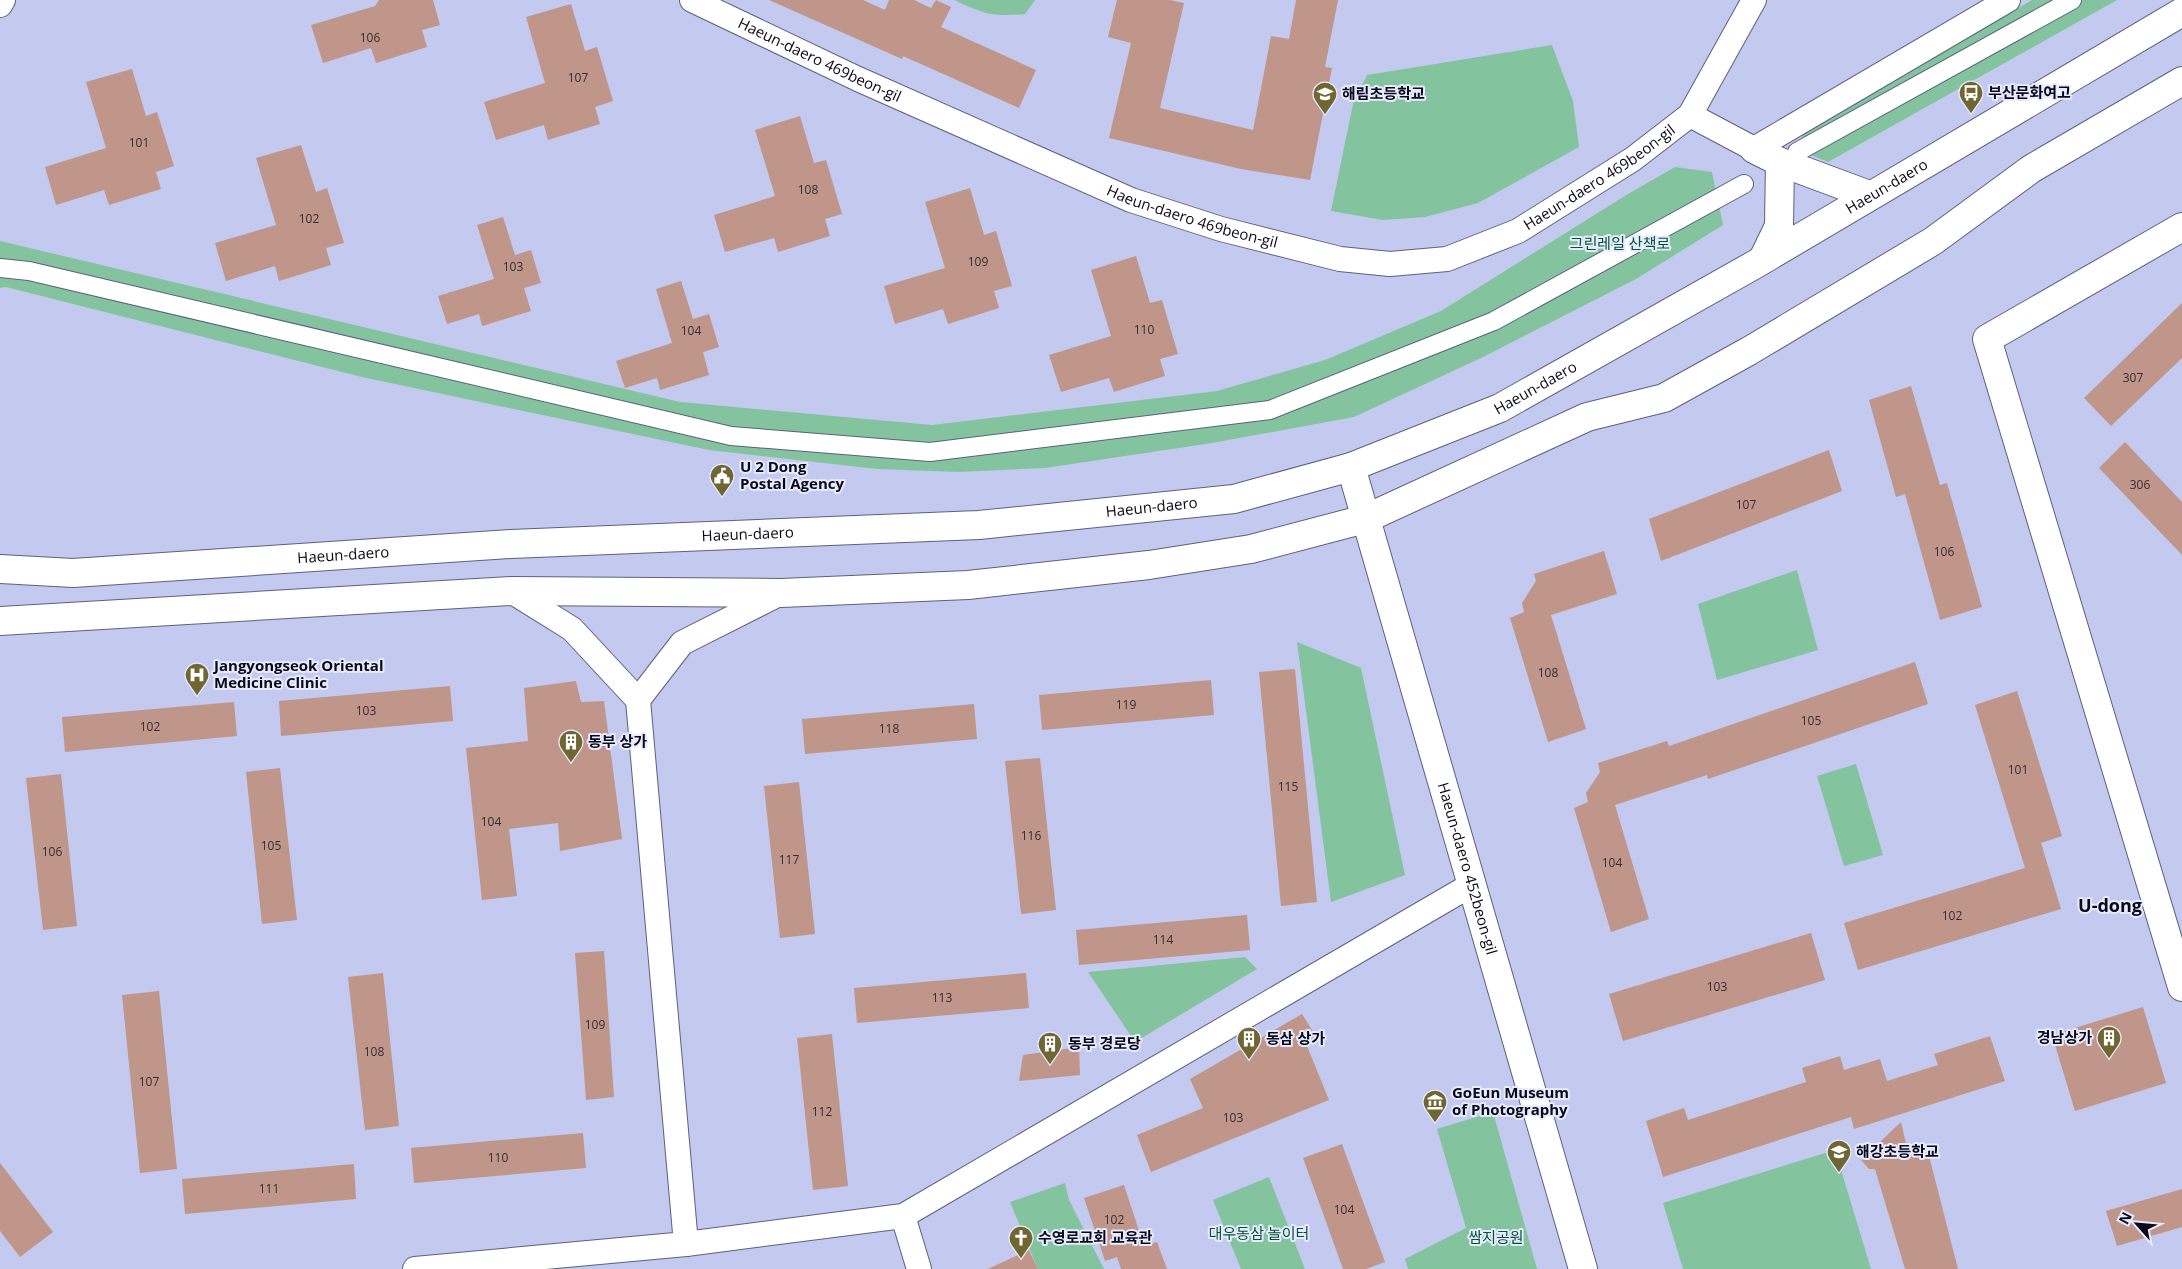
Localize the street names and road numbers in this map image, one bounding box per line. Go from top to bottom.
street label: Haeun-daero 469beon-gil [735,12,905,106]
street label: Haeun-daero 469beon-gil [1519,119,1679,234]
street label: Haeun-daero [1841,154,1931,218]
street label: Haeun-daero 469beon-gil [1104,180,1280,252]
street label: Haeun-daero [1490,356,1580,419]
street label: Haeun-daero [1105,492,1198,521]
street label: Haeun-daero [701,522,794,545]
street label: Haeun-daero [297,541,390,567]
street label: Haeun-daero 452beon-gil [1434,780,1502,957]

